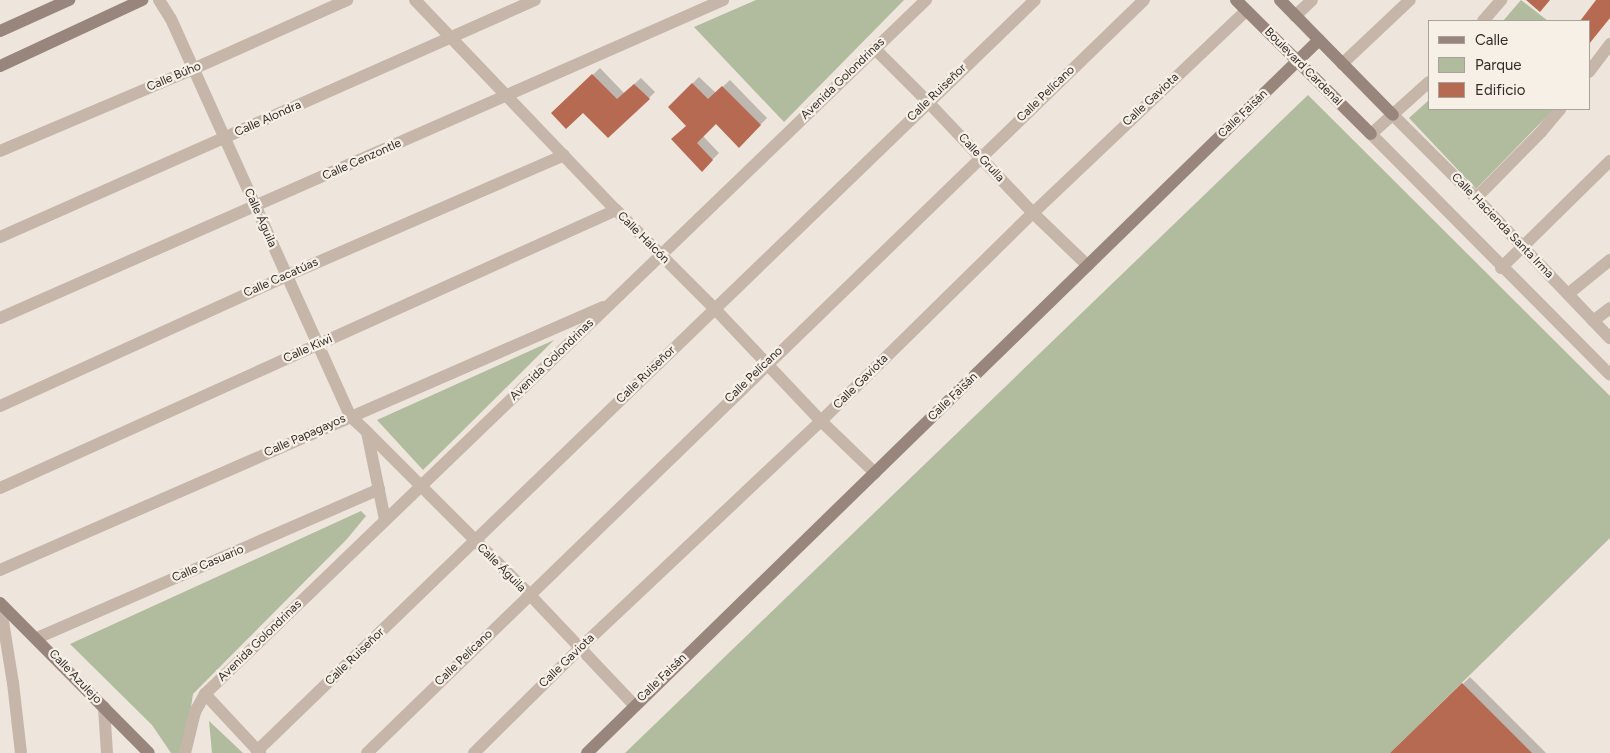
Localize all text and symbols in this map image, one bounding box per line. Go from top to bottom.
legend [1428,20,1590,110]
street label: Boulevard Cardenal [1261,25,1345,109]
text: Calle [1475,31,1508,49]
street label: Avenida Golondrinas [798,35,888,123]
text: Parque [1475,56,1522,74]
street label: Calle Búho [145,59,203,95]
street label: Calle Ruiseñor [905,61,969,125]
street label: Calle Pelícano [1014,63,1078,125]
street label: Calle Gaviota [1120,70,1182,130]
text: Edificio [1475,81,1525,99]
street label: Calle Faisán [1215,87,1271,141]
street label: Calle Alondra [233,98,303,140]
street label: Calle Grulla [955,131,1007,185]
street label: Calle Cenzontle [320,136,404,184]
street label: Calle Hacienda Santa Irma [1448,170,1556,282]
street label: Calle Águila [241,186,279,250]
street label: Calle Halcón [614,209,672,267]
street label: Calle Cacatúas [242,255,320,301]
street label: Avenida Golondrinas [507,316,597,404]
street label: Calle Kiwi [281,332,335,366]
street label: Calle Ruiseñor [614,343,678,407]
street label: Calle Pelícano [722,344,786,406]
street label: Calle Gaviota [831,352,891,412]
street label: Calle Faisán [925,370,981,424]
street label: Calle Papagayos [262,412,348,460]
street label: Calle Águila [474,541,528,595]
street label: Calle Casuario [170,542,246,586]
street label: Avenida Golondrinas [215,597,305,685]
street label: Calle Ruiseñor [323,625,387,689]
street label: Calle Pelícano [432,627,496,689]
street label: Calle Gaviota [536,631,598,691]
street label: Calle Azulejo [46,647,104,707]
street label: Calle Faisán [634,651,690,705]

